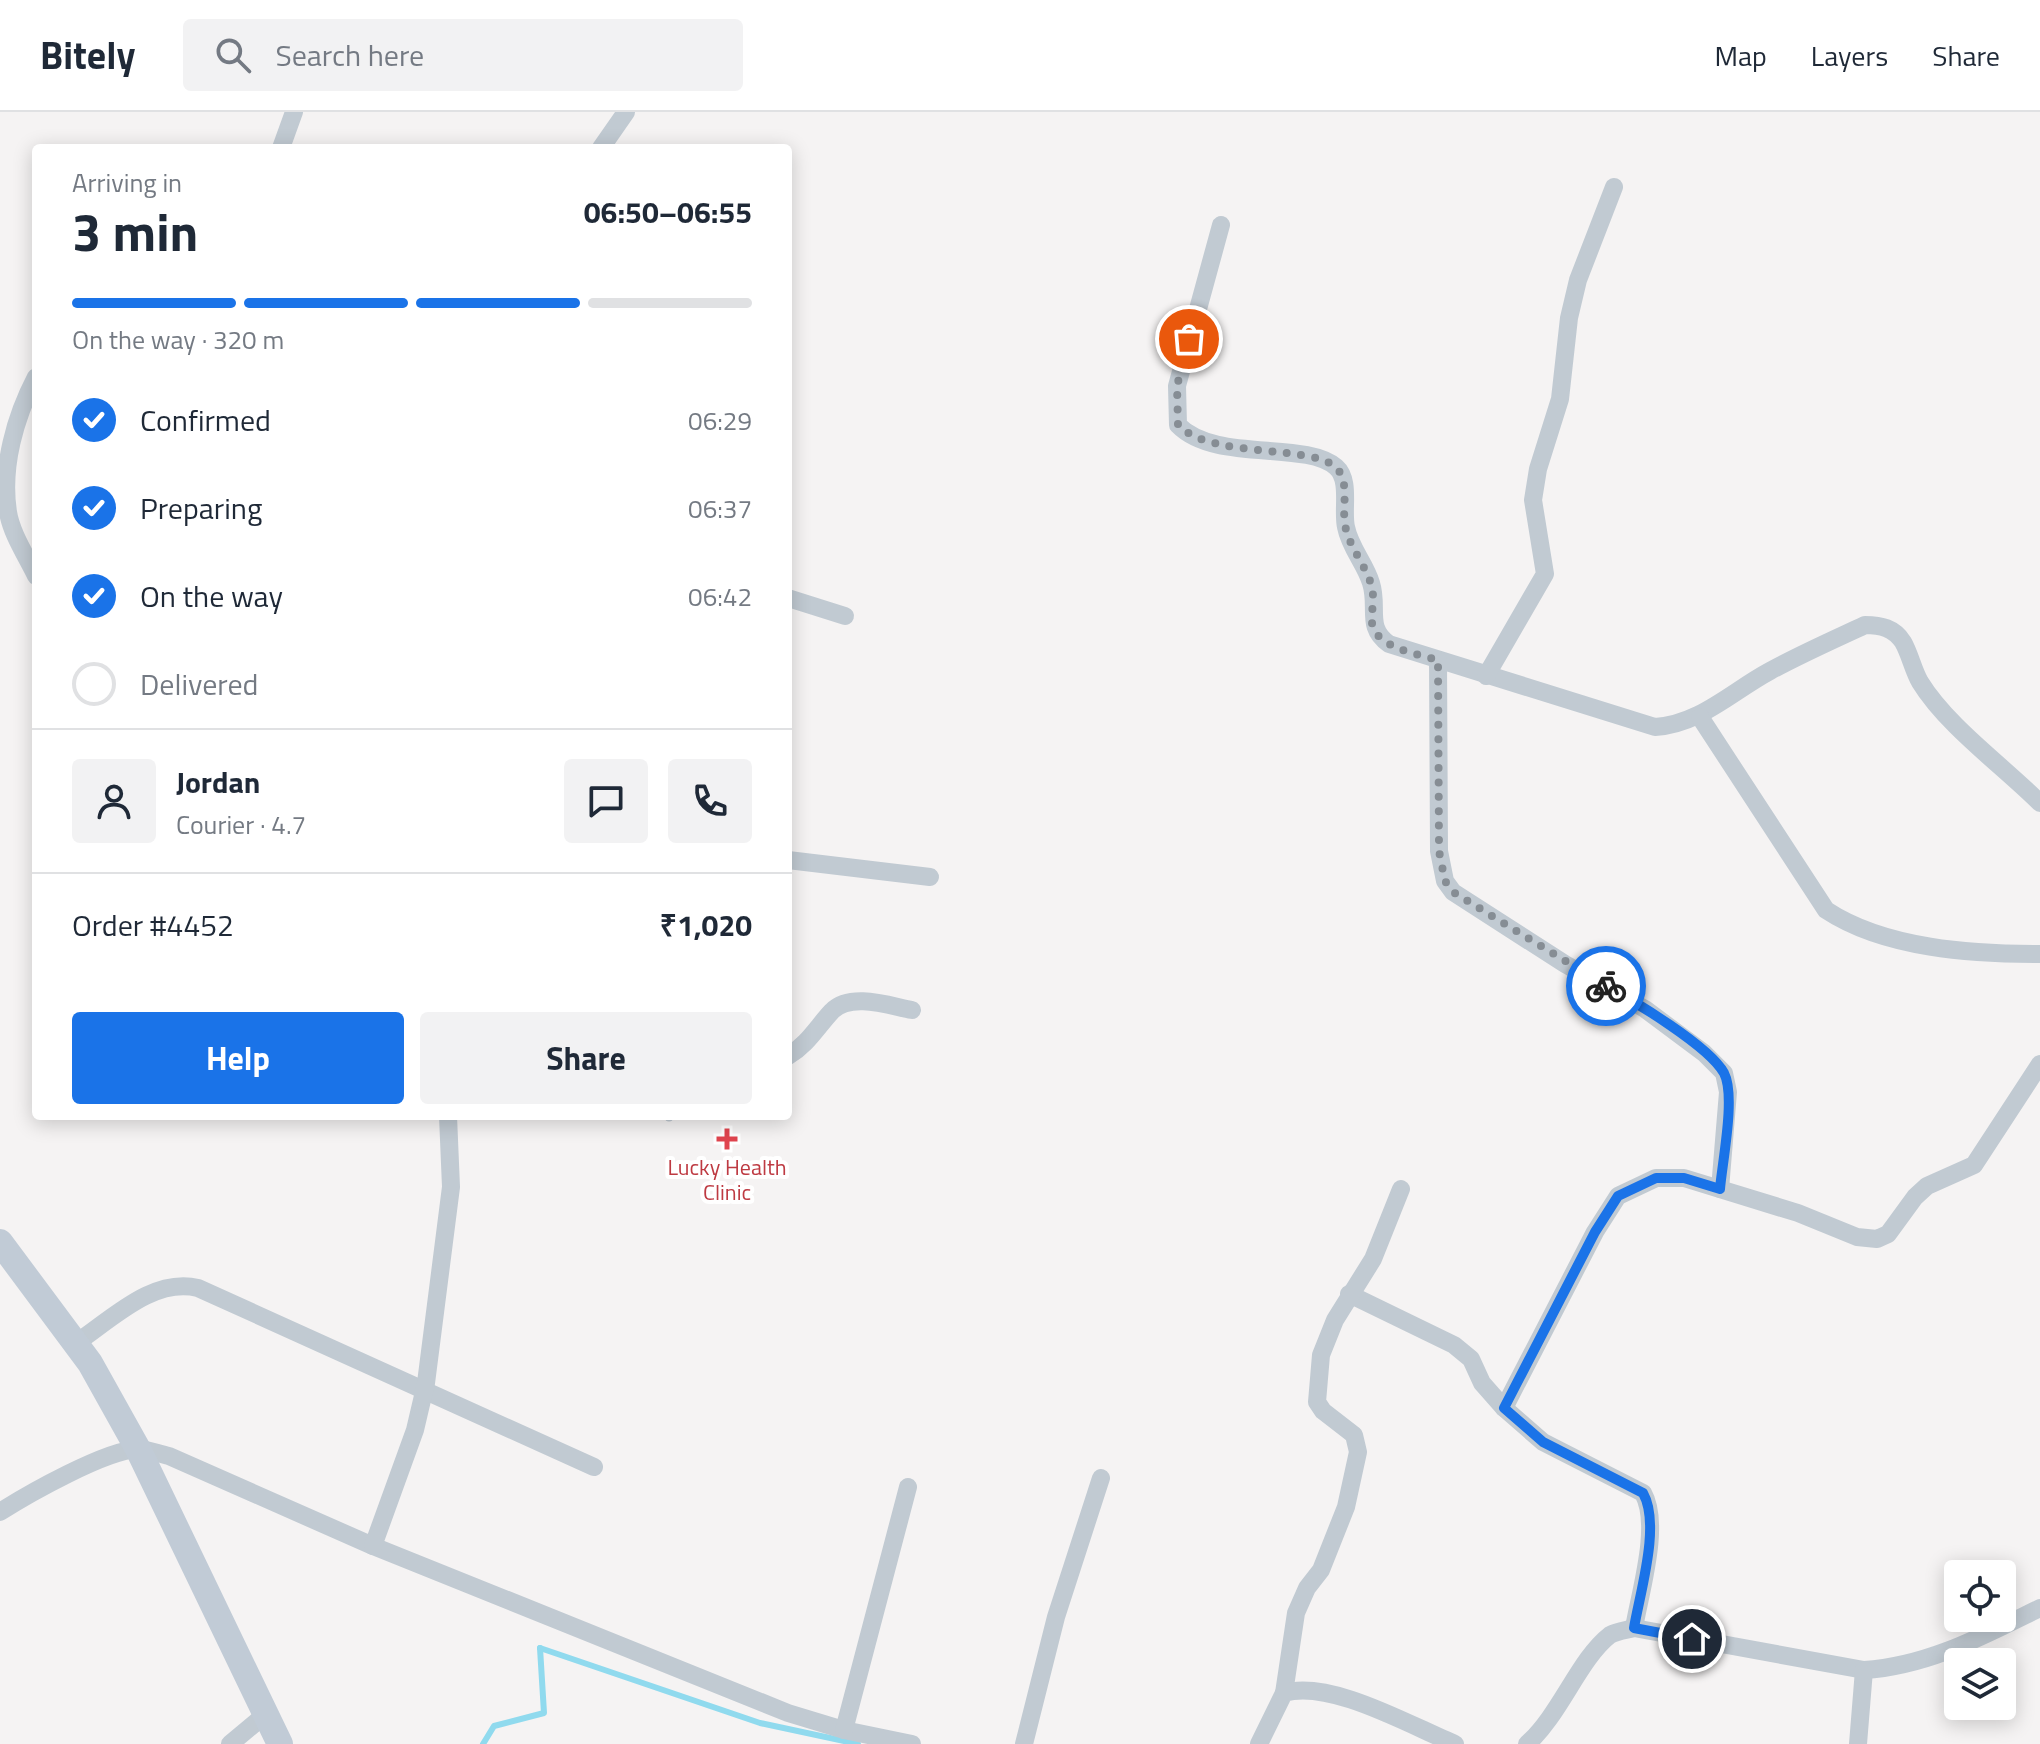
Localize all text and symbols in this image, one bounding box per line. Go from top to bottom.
search box [183,19,743,91]
text: Bitely [40,26,135,84]
text: Search here [275,32,424,78]
icon: search [211,33,255,77]
text: Map [1714,34,1767,77]
text: Layers [1811,34,1888,77]
text: Share [1932,34,2000,77]
text: Arriving in [72,163,182,202]
text: 06:50–06:55 [584,189,752,235]
text: 3 min [72,192,198,271]
pin [1155,305,1223,373]
icon: bag [1167,317,1211,361]
text: On the way · 320 m [72,320,284,359]
text: Confirmed [140,397,271,443]
icon: check [72,398,116,442]
text: 06:29 [688,401,752,440]
text: Preparing [140,485,262,531]
icon: check [72,486,116,530]
text: 06:37 [688,489,752,528]
text: On the way [140,573,283,619]
icon: check [72,574,116,618]
text: 06:42 [688,577,752,616]
text: Delivered [140,661,258,707]
button: person [72,759,156,843]
text: Jordan [176,759,260,805]
button: chat [564,759,648,843]
button: phone [668,759,752,843]
text: Courier · 4.7 [176,805,306,844]
text: Order #4452 [72,902,234,948]
text: ₹1,020 [660,902,752,948]
courier [1566,946,1646,1026]
icon: bike [1584,964,1628,1008]
button: Help [72,1012,404,1104]
button: Share [420,1012,752,1104]
marker: Lucky Health Clinic [716,1128,738,1150]
place label: Lucky Health Clinic [667,1150,787,1209]
map controls [1944,1560,2016,1720]
button: locate [1944,1560,2016,1632]
pin [1658,1605,1726,1673]
icon: home [1670,1617,1714,1661]
button: layers [1944,1648,2016,1720]

